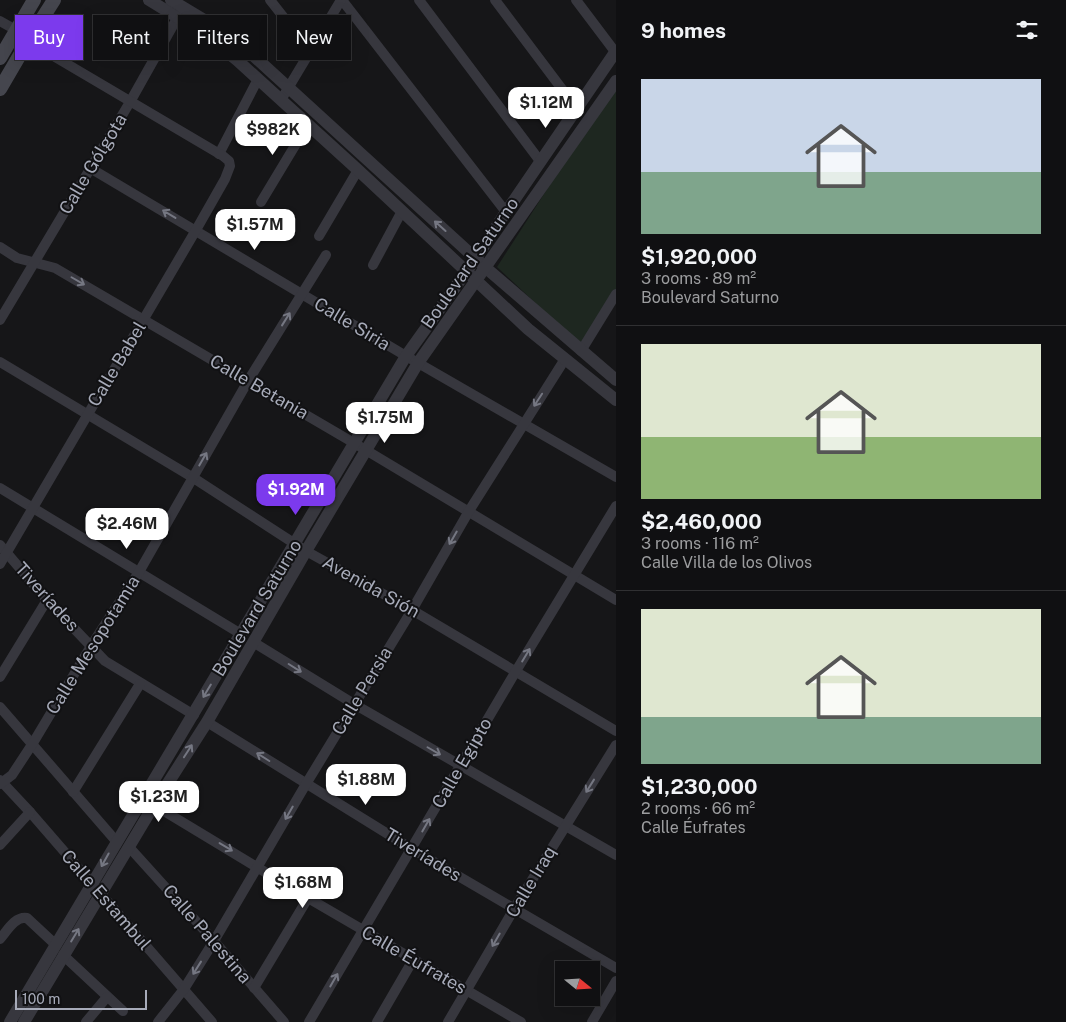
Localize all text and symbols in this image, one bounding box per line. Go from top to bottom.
chip: Buy [15,15,83,60]
chip: Rent [93,15,168,60]
chip: Filters [178,15,267,60]
chip: New [277,15,351,60]
icon: filters [1013,16,1041,44]
text: 9 homes [641,18,726,43]
pin: $1.12M [505,86,587,129]
text: $1.12M [519,93,573,112]
street label: Calle Gólgota [54,110,131,218]
icon: home [796,111,886,201]
pin: $982K [238,114,308,156]
text: $982K [246,120,300,139]
street label: Boulevard Saturno [416,193,523,332]
pin: $1.57M [214,208,296,251]
one-way arrow [163,209,177,219]
text: $1.57M [226,215,284,234]
one-way arrow [433,220,446,232]
text: $1,920,000 [641,244,757,269]
text: 3 rooms · 89 m² [641,269,756,288]
one-way arrow [71,277,85,287]
text: Boulevard Saturno [641,288,779,307]
street label: Calle Siria [310,293,394,354]
one-way arrow [281,313,291,327]
street label: Calle Babel [83,317,150,410]
street label: Calle Betania [206,350,312,423]
icon: home [796,377,886,467]
one-way arrow [533,392,543,406]
pin: $1.75M [344,402,426,444]
text: $1.75M [357,408,413,427]
one-way arrow [198,452,208,467]
pin: $1.92M [255,474,337,516]
text: $1.92M [267,480,325,499]
pin: $2.46M [86,508,168,550]
text: $2,460,000 [641,509,762,534]
text: $2.46M [96,514,158,533]
one-way arrow [448,531,458,545]
text: 3 rooms · 116 m² [641,534,759,553]
street label: Boulevard Saturno [208,536,306,680]
street label: Avenida Sión [319,551,423,622]
text: Calle Villa de los Olivos [641,553,812,572]
street label: Tiveríades [11,558,84,635]
street label: Calle Mesopotamia [41,572,144,718]
icon: home [796,642,886,732]
street label: Calle Persia [327,643,396,739]
one-way arrow [521,648,531,662]
one-way arrow [287,663,301,673]
one-way arrow [202,684,212,698]
street label: Calle Egipto [427,714,496,812]
one-way arrow [183,745,193,759]
one-way arrow [427,747,441,757]
one-way arrow [256,751,270,761]
pin: $1.88M [325,764,407,806]
text: $1.88M [337,770,395,789]
text: $1,230,000 [641,774,758,799]
one-way arrow [585,779,596,793]
pin: $1.23M [118,780,200,823]
text: $1.23M [130,787,188,806]
text: 2 rooms · 66 m² [641,799,755,818]
one-way arrow [284,805,294,820]
one-way arrow [421,818,431,833]
text: Calle Éufrates [641,818,746,837]
street label: Tiveríades [381,824,465,886]
street label: Calle Iraq [501,842,560,921]
one-way arrow [218,843,232,853]
street label: Calle Estambul [57,845,156,954]
one-way arrow [100,853,110,867]
pin: $1.68M [262,866,344,909]
text: $1.68M [274,873,332,892]
street label: Calle Palestina [159,880,256,987]
street label: Calle Éufrates [358,920,471,998]
one-way arrow [71,928,81,942]
one-way arrow [491,932,501,946]
one-way arrow [192,960,202,974]
north arrow [555,961,600,1006]
map controls [555,961,600,1006]
one-way arrow [329,972,339,987]
scale bar [15,987,148,1010]
text: 100 m [22,991,60,1007]

